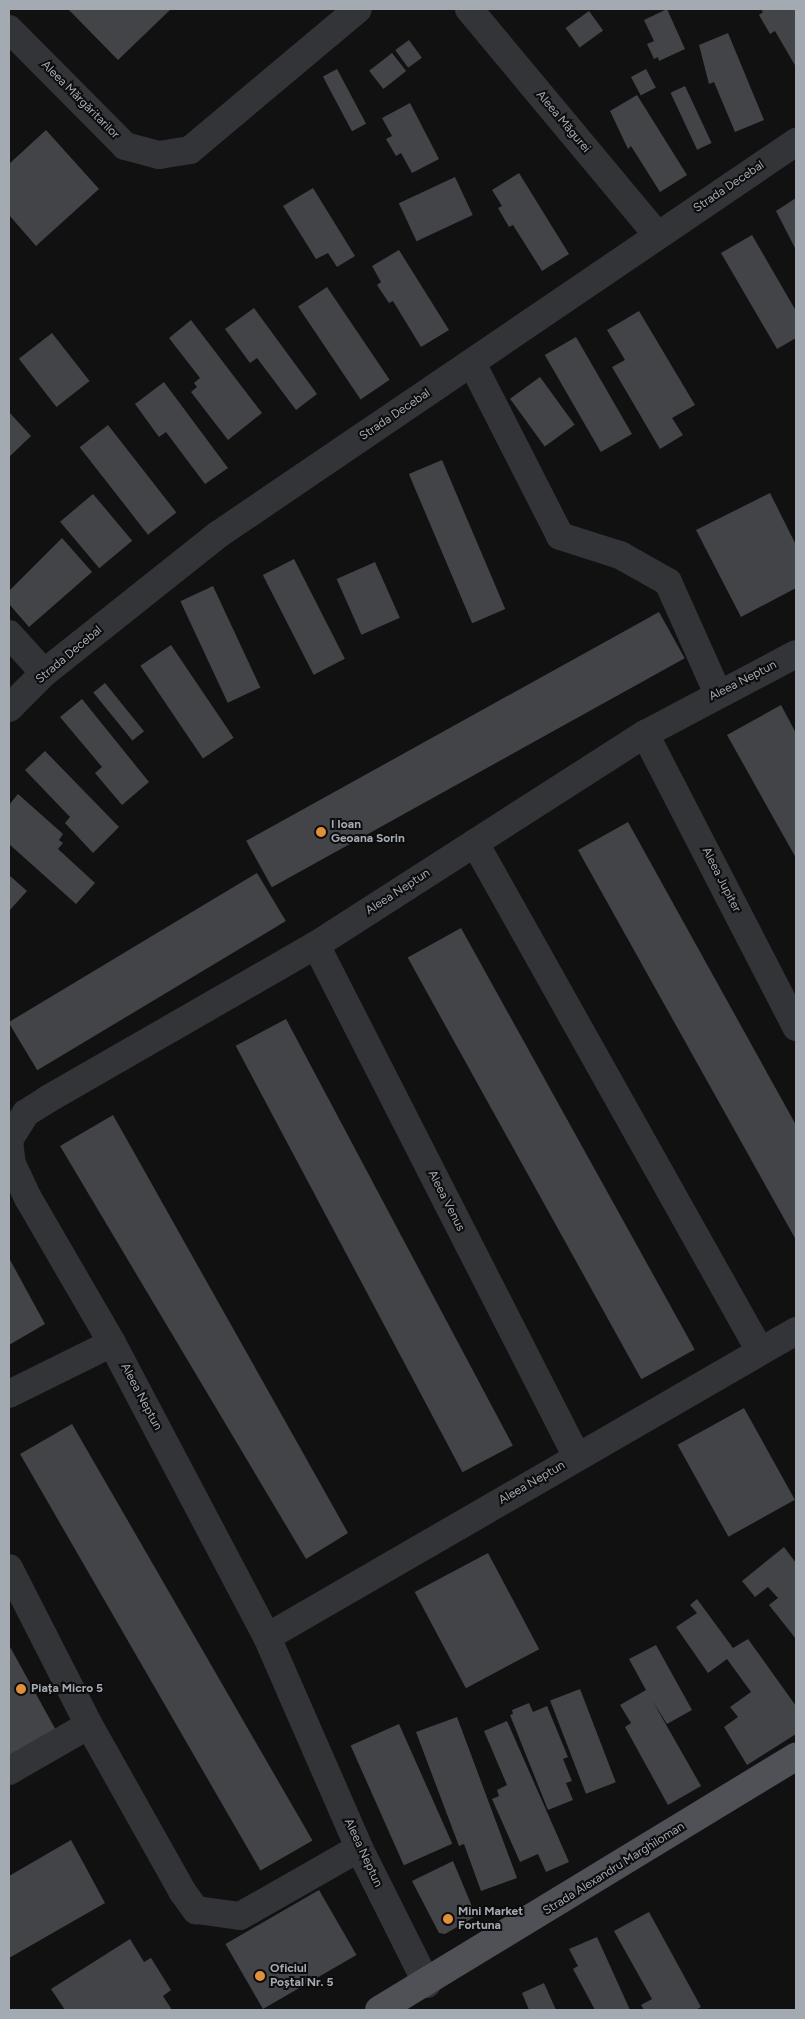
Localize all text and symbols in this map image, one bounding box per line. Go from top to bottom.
street label: Aleea Mărgăritarilor [38,58,122,142]
street label: Aleea Măgurei [533,88,593,156]
street label: Strada Decebal [691,158,767,216]
street label: Strada Decebal [357,386,433,444]
street label: Strada Decebal [33,623,105,687]
street label: Aleea Neptun [707,658,779,704]
place label: I Ioan Geoana Sorin [331,818,405,846]
marker: I Ioan Geoana Sorin [315,826,327,838]
street label: Aleea Jupiter [699,845,743,915]
street label: Aleea Neptun [363,866,433,918]
street label: Aleea Venus [425,1168,467,1234]
street label: Aleea Neptun [117,1361,165,1433]
street label: Aleea Neptun [496,1458,568,1508]
place label: Piața Micro 5 [31,1682,103,1696]
marker: Piața Micro 5 [15,1683,27,1695]
street label: Aleea Neptun [341,1817,385,1889]
street label: Strada Alexandru Marghiloman [541,1819,687,1919]
place label: Mini Market Fortuna [458,1905,523,1933]
marker: Mini Market Fortuna [442,1913,454,1925]
place label: Oficiul Poștal Nr. 5 [270,1962,333,1990]
marker: Oficiul Poștal Nr. 5 [254,1970,266,1982]

